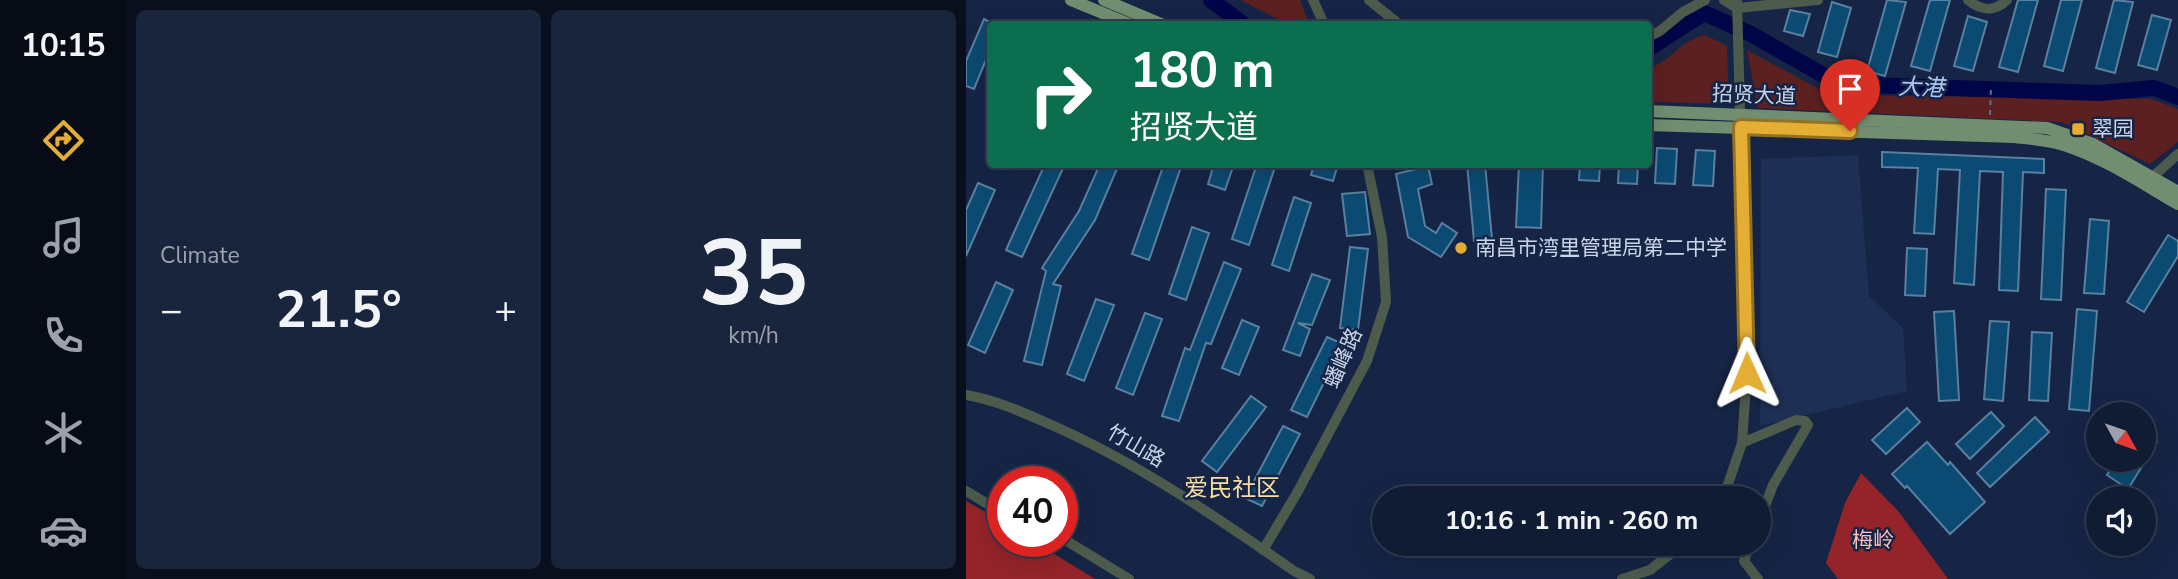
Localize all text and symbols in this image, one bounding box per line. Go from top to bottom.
text: 10:15 [21,24,105,67]
text: 180 m [1130,37,1274,104]
icon: right [1015,49,1106,140]
pin [1820,59,1880,131]
icon: arrive [1831,70,1869,108]
water label: 大港 [1897,71,1948,104]
street label: 招贤大道 [1712,80,1796,110]
text: 招贤大道 [1130,106,1258,149]
place label: 翠园 [2092,115,2134,143]
icon: directions [39,116,88,165]
marker: 翠园 [2070,121,2086,137]
text: 35 [699,212,808,336]
icon: music [39,213,88,262]
place label: 南昌市湾里管理局第二中学 [1475,234,1727,262]
text: Climate [160,240,240,271]
marker: 南昌市湾里管理局第二中学 [1453,240,1469,256]
text: 21.5° [275,274,402,345]
text: − [160,285,183,336]
text: + [494,285,517,336]
icon: phone [39,311,88,360]
text: km/h [728,320,779,351]
street label: 蟠峰路 [1317,324,1369,392]
position arrow [1710,336,1784,410]
north arrow [2086,402,2156,472]
map controls [2086,402,2156,556]
icon: climate [39,408,88,457]
street label: 竹山路 [1102,418,1170,474]
speed limit sign: 40 [987,466,1078,557]
district label: 爱民社区 [1184,472,1280,504]
button: sound [2086,486,2156,556]
text: 10:16 · 1 min · 260 m [1445,503,1698,538]
icon: car [39,506,88,555]
park label: 梅岭 [1852,526,1894,554]

